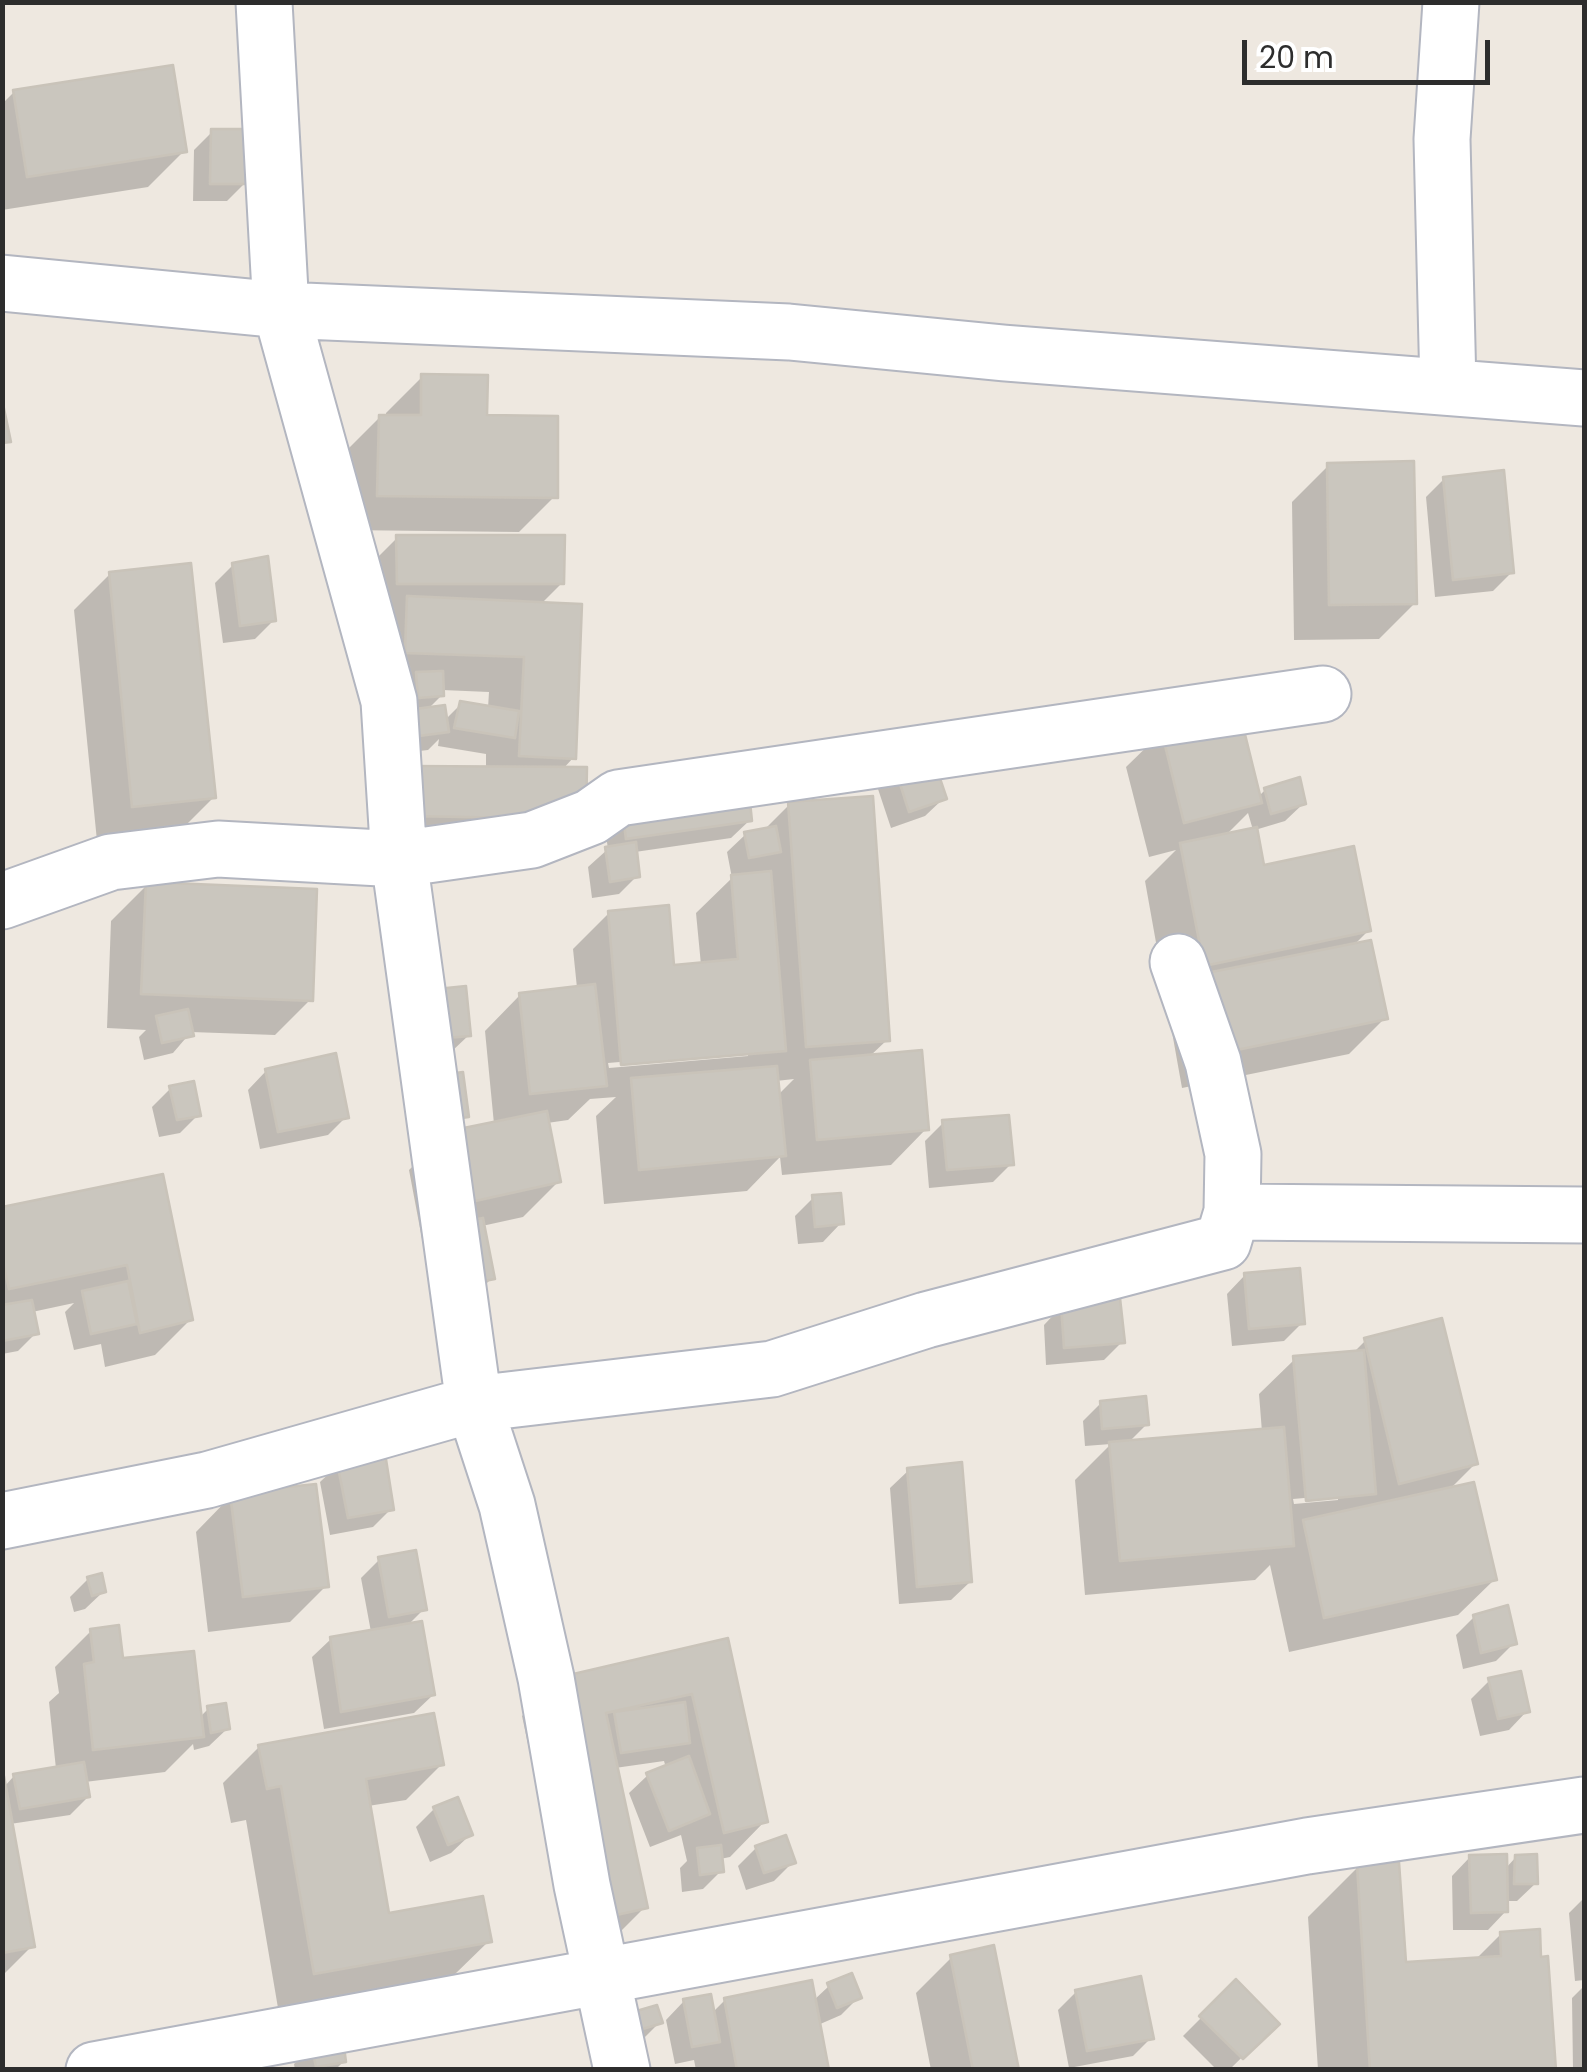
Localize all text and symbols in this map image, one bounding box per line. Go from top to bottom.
scale bar [1247,20,1494,82]
text: 20 m [1259,36,1334,79]

